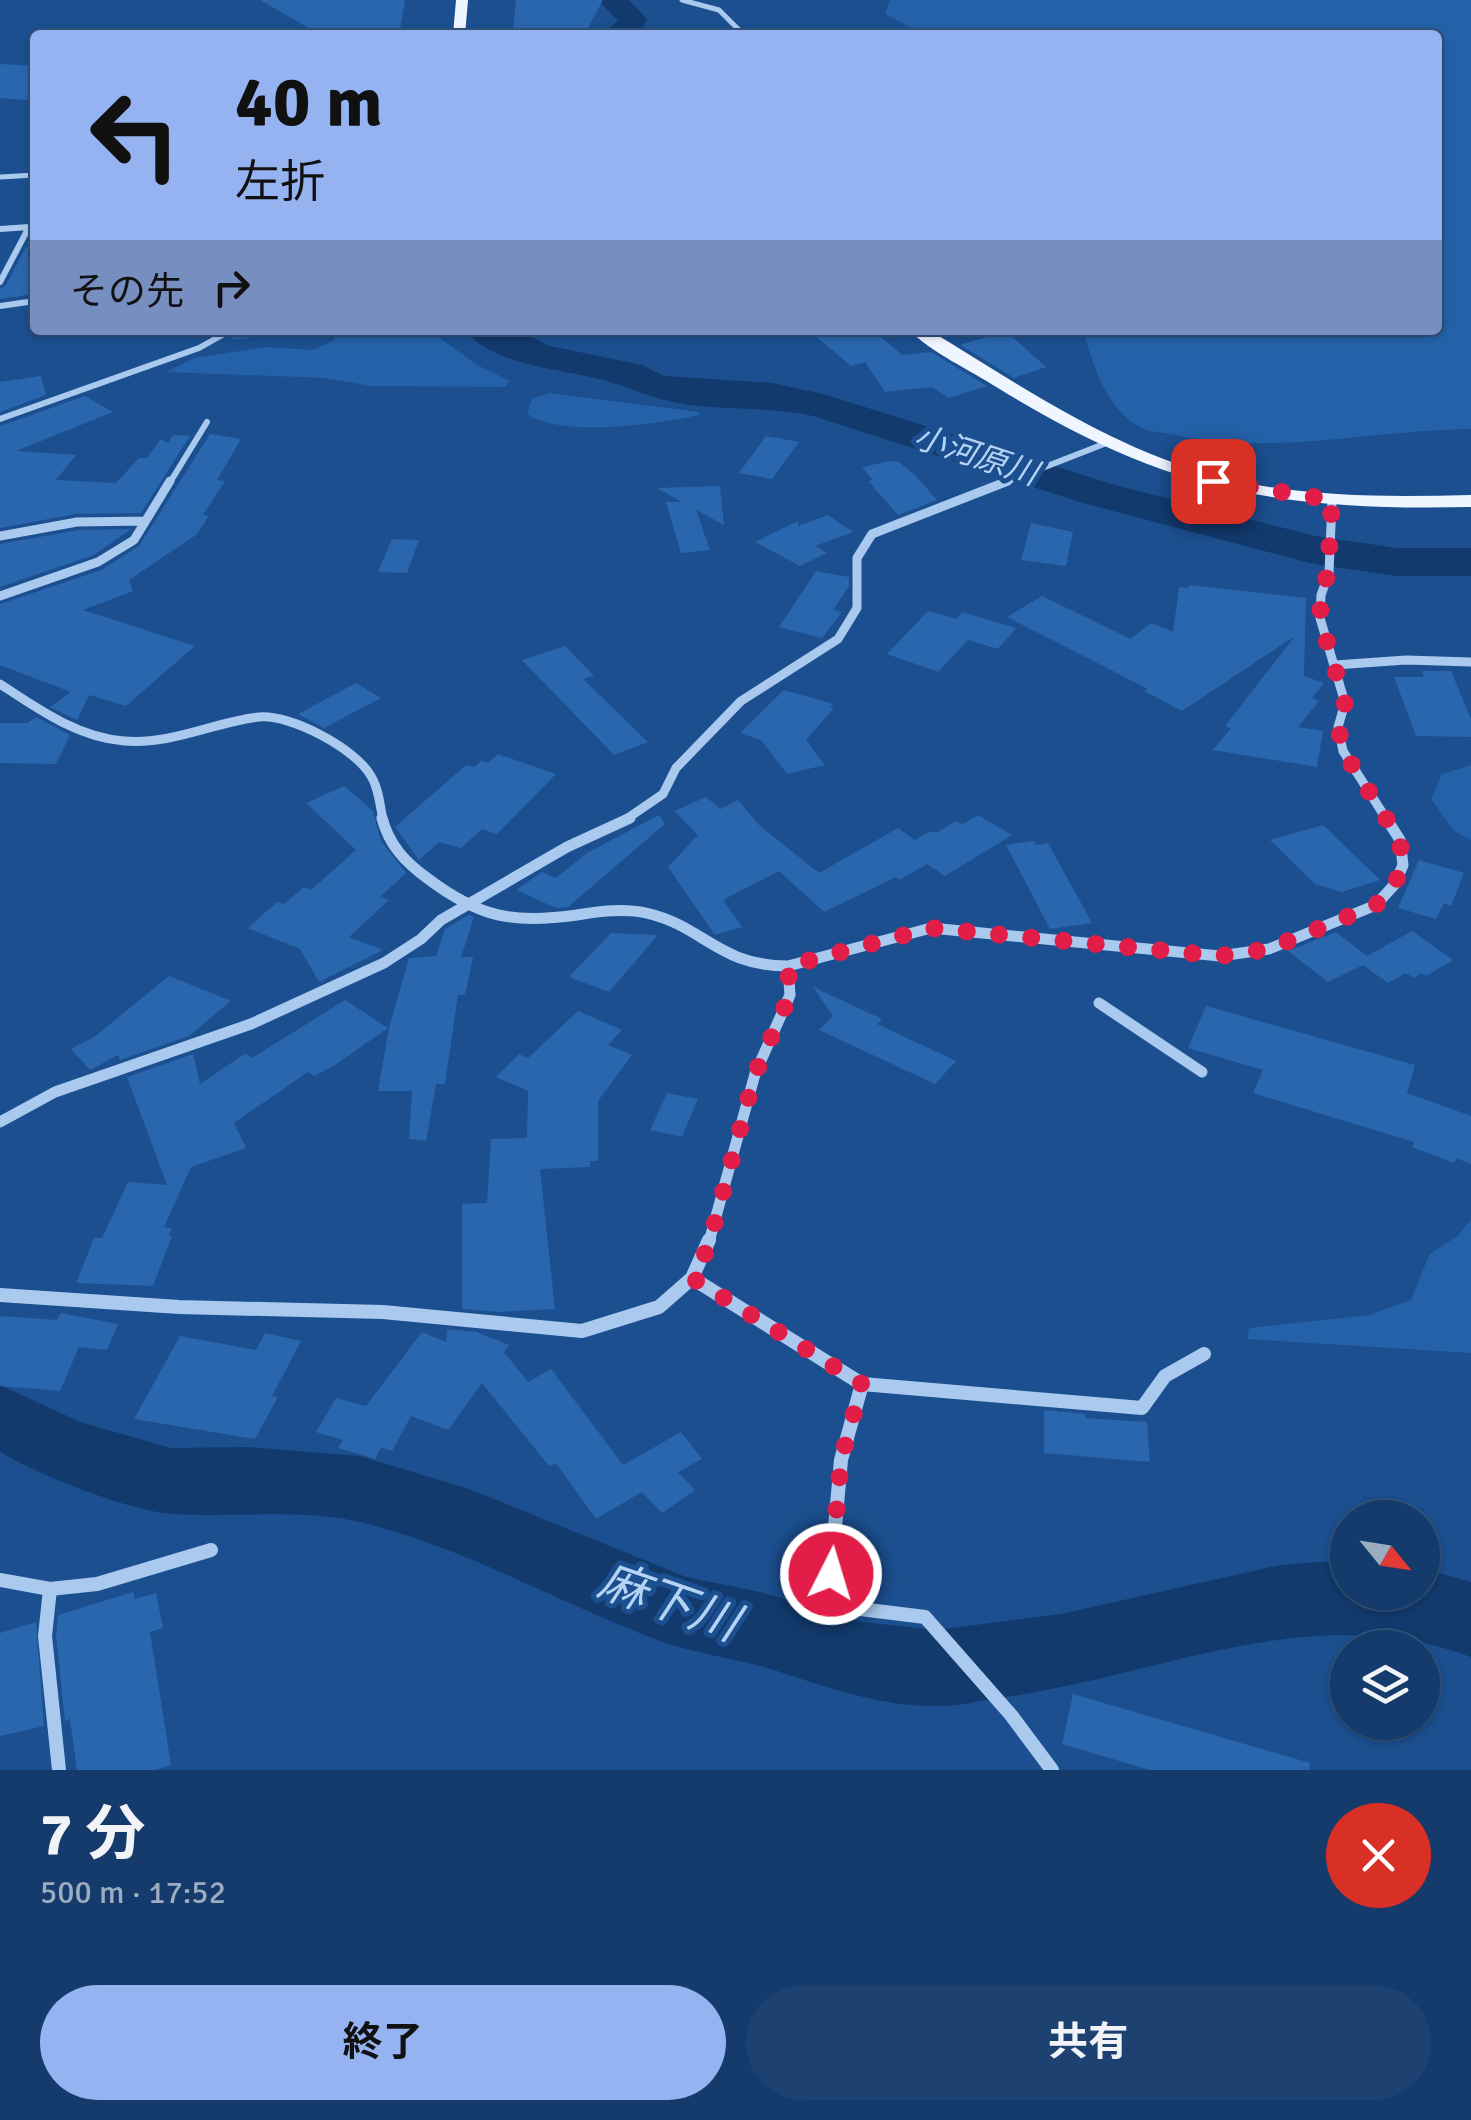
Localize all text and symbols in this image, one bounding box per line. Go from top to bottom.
text: 40 m [235,59,383,145]
icon: left [70,70,200,200]
text: 左折 [235,155,325,210]
icon: right [204,260,259,315]
text: その先 [70,268,184,315]
water label: 小河原川 [909,417,1046,495]
pin [1171,439,1256,524]
icon: arrive [1186,454,1241,509]
north arrow [1330,1500,1440,1610]
map controls [1330,1500,1440,1740]
position arrow [779,1522,883,1626]
water label: 麻下川 [591,1551,751,1655]
button: layers [1330,1630,1440,1740]
text: 7 分 [40,1798,146,1872]
button: close [1326,1803,1431,1908]
text: 500 m · 17:52 [40,1873,226,1912]
button: 終了 [40,1985,726,2100]
button: 共有 [746,1985,1431,2100]

